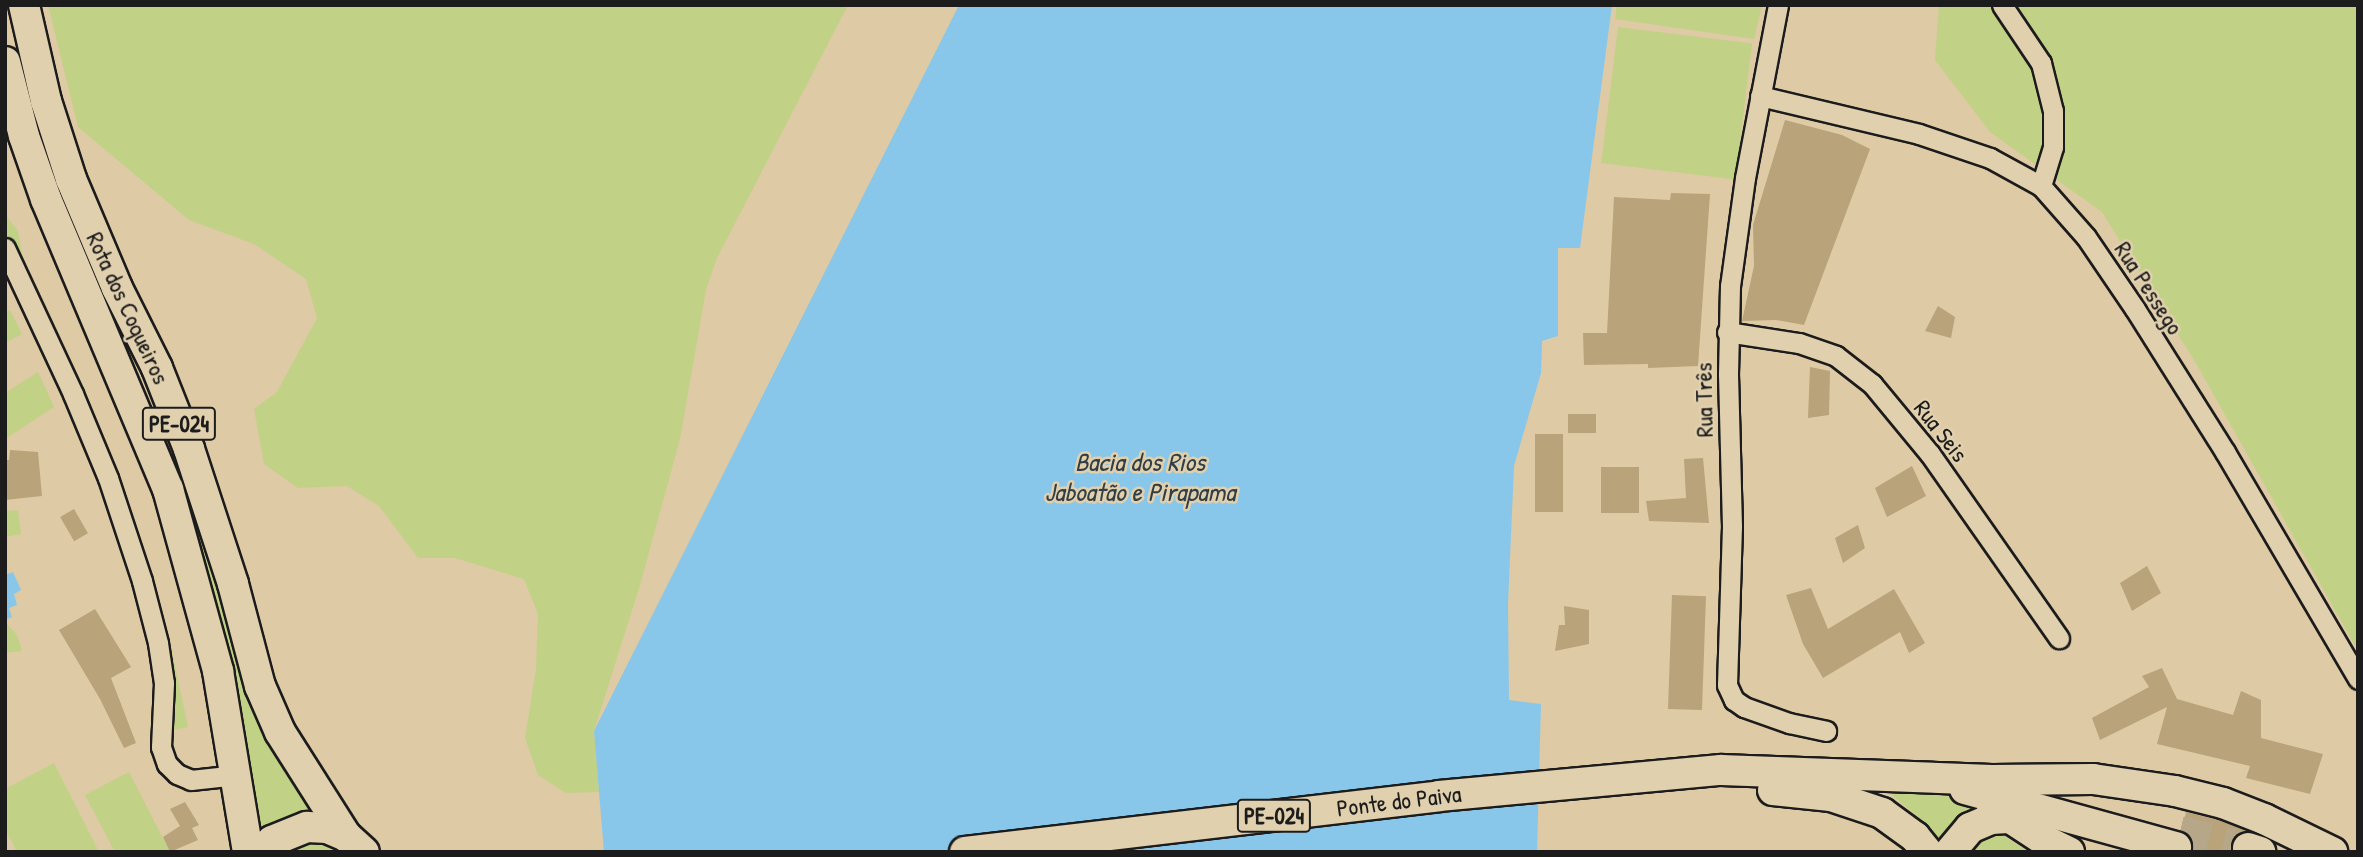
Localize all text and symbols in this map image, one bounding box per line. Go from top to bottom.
street label: Rota dos Coqueiros [80,228,176,388]
street label: Rua Pessego [2108,236,2190,340]
street label: Rua Três [1689,362,1719,438]
street label: Rua Seis [1908,394,1974,468]
road number: PE-024 [140,404,218,444]
water label: Bacia dos Rios Jaboatão e Pirapama [1045,446,1235,508]
street label: Ponte do Paiva [1335,779,1463,823]
road number: PE-024 [1236,796,1312,836]

